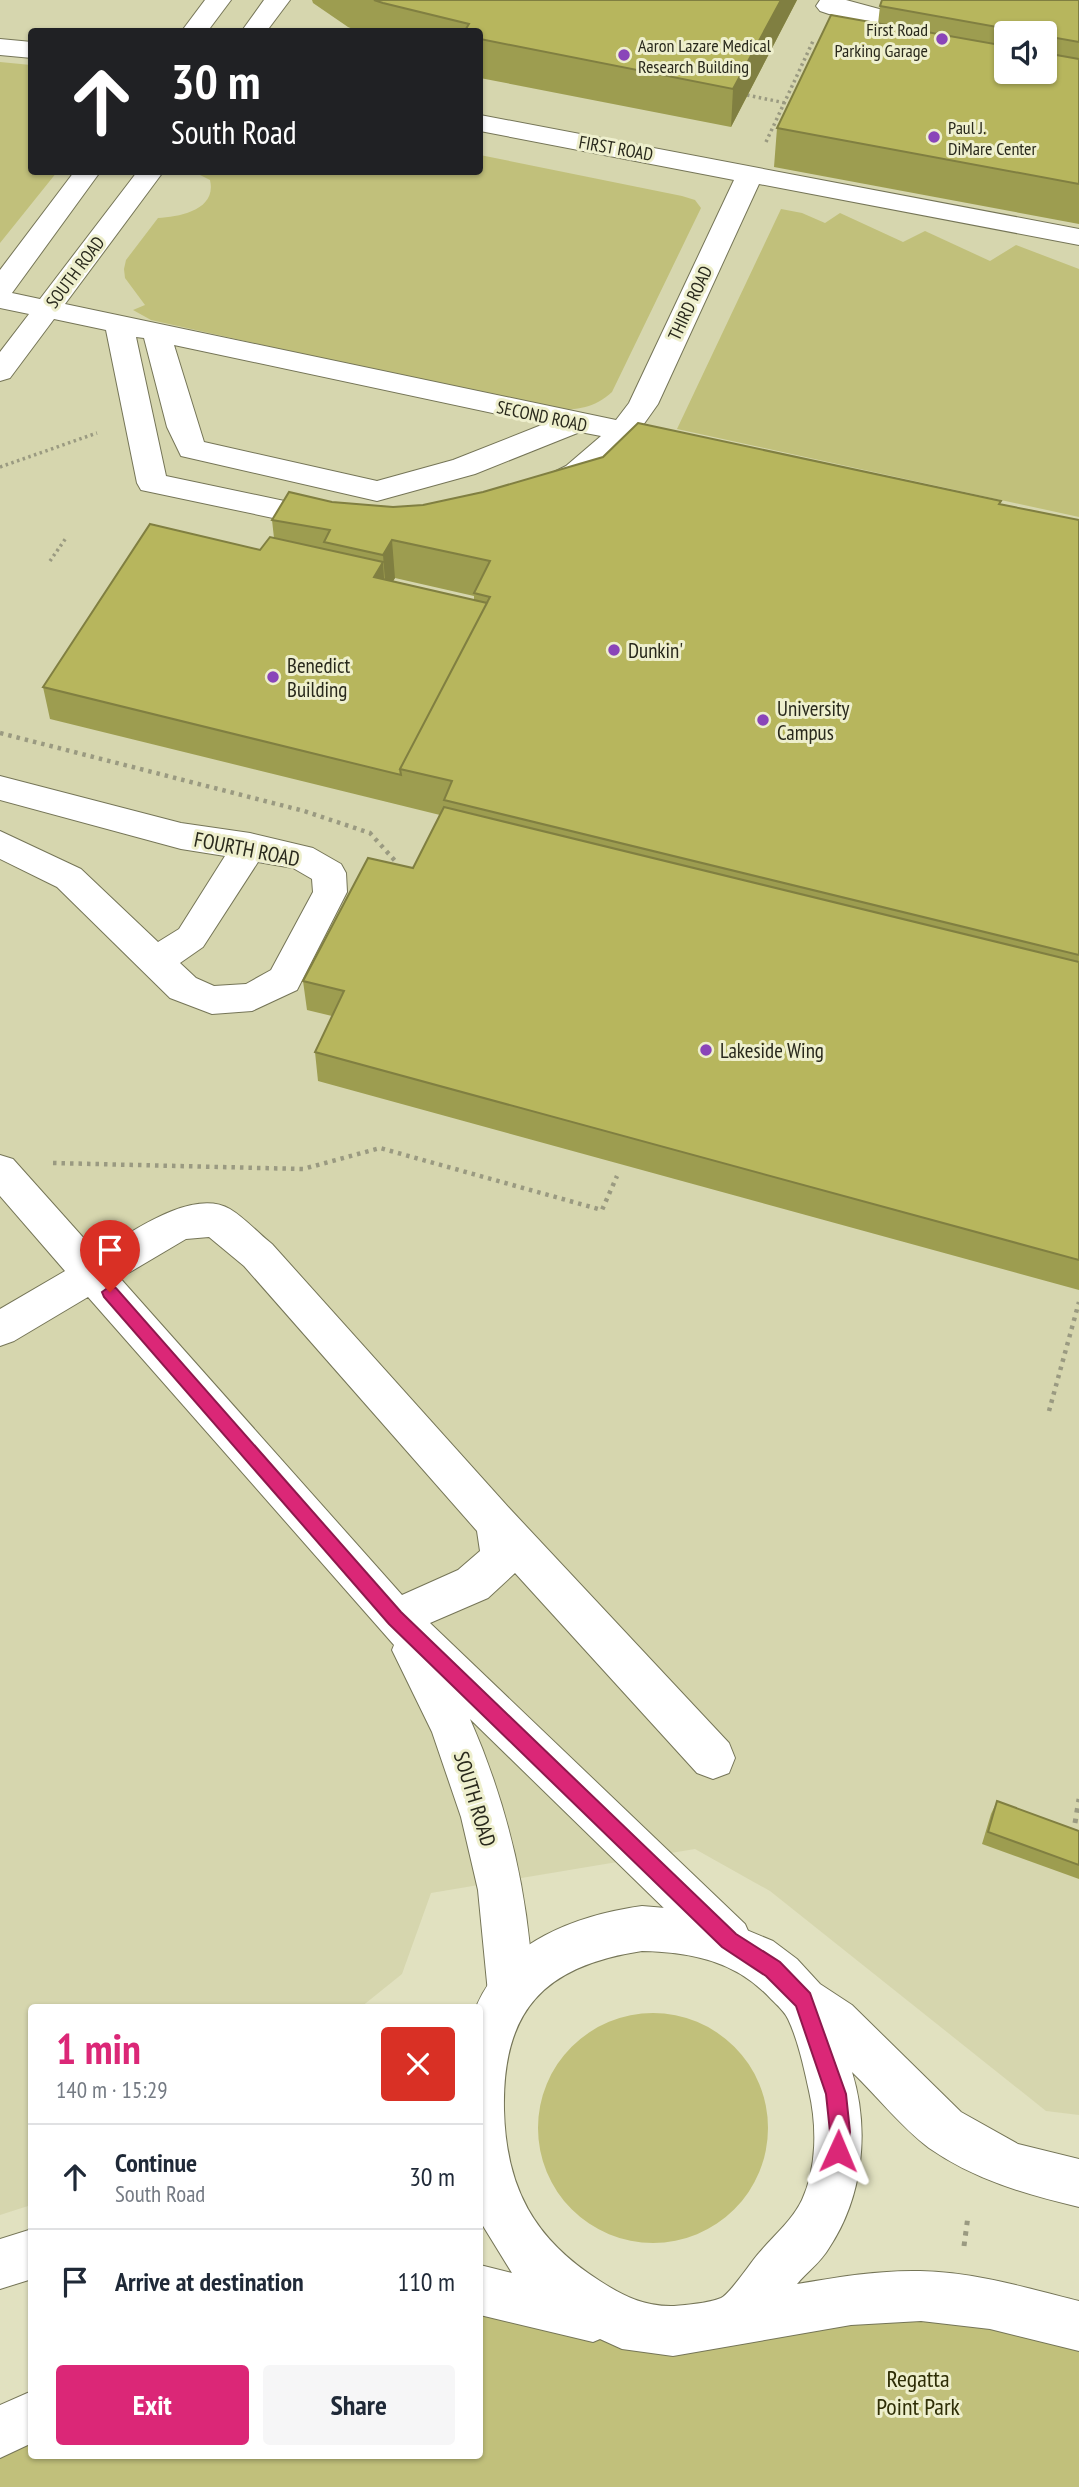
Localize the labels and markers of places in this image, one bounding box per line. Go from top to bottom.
place label: First Road Parking Garage [834,18,928,62]
marker: First Road Parking Garage [934,31,950,47]
place label: Aaron Lazare Medical Research Building [638,34,772,78]
marker: Aaron Lazare Medical Research Building [616,47,632,63]
place label: Paul J. DiMare Center [948,116,1037,160]
marker: Paul J. DiMare Center [926,129,942,145]
place label: Dunkin' [628,637,683,664]
marker: Dunkin' [606,642,622,658]
place label: Benedict Building [287,652,351,703]
marker: Benedict Building [265,669,281,685]
place label: University Campus [777,695,850,746]
marker: University Campus [755,712,771,728]
place label: Lakeside Wing [720,1037,824,1064]
marker: Lakeside Wing [698,1042,714,1058]
pin [80,1220,140,1292]

